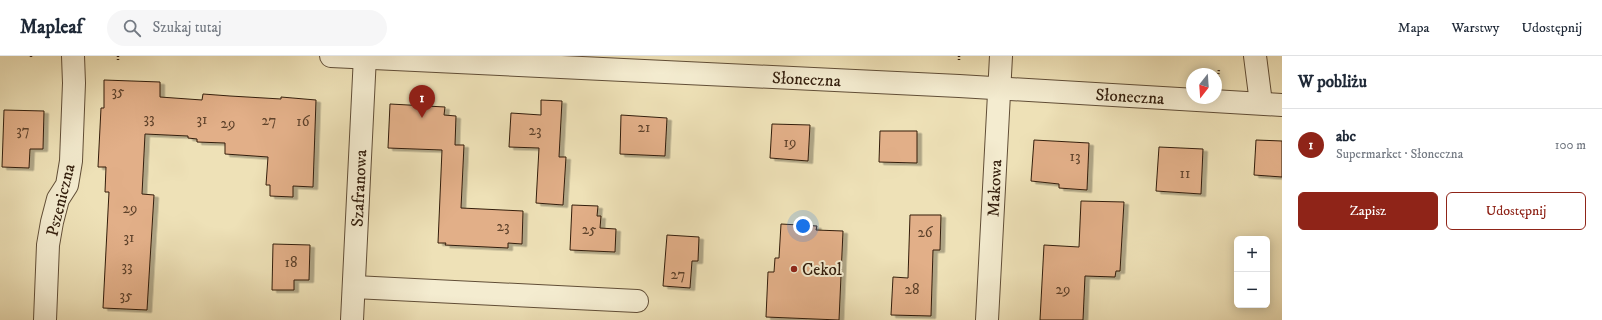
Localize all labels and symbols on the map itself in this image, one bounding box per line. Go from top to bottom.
street label: Słoneczna [771,67,842,92]
north arrow [1186,68,1222,104]
house number: 35 [111,82,125,101]
street label: Słoneczna [1095,84,1166,110]
pin: 1 [409,85,435,118]
house number: 33 [143,109,155,128]
house number: 31 [196,110,208,129]
house number: 27 [262,111,277,130]
house number: 16 [296,112,311,131]
house number: 29 [221,114,235,133]
house number: 21 [638,118,650,137]
house number: 37 [16,121,30,140]
house number: 23 [529,121,541,140]
house number: 19 [784,133,796,152]
house number: 13 [1069,147,1081,166]
street label: Szafranowa [347,148,372,228]
street label: Makowa [982,158,1008,217]
street label: Pszeniczna [41,161,81,239]
house number: 11 [1179,164,1191,183]
house number: 29 [123,199,137,218]
your location [793,216,813,236]
house number: 23 [497,217,509,236]
house number: 25 [582,220,597,239]
house number: 26 [917,223,934,242]
house number: 31 [123,228,135,247]
house number: 18 [284,253,298,272]
house number: 33 [121,257,133,276]
place label: Cekol [802,259,842,281]
marker: Cekol [789,264,799,274]
house number: 27 [671,265,686,284]
house number: 28 [905,280,919,299]
house number: 29 [1056,280,1070,299]
house number: 35 [119,286,133,305]

